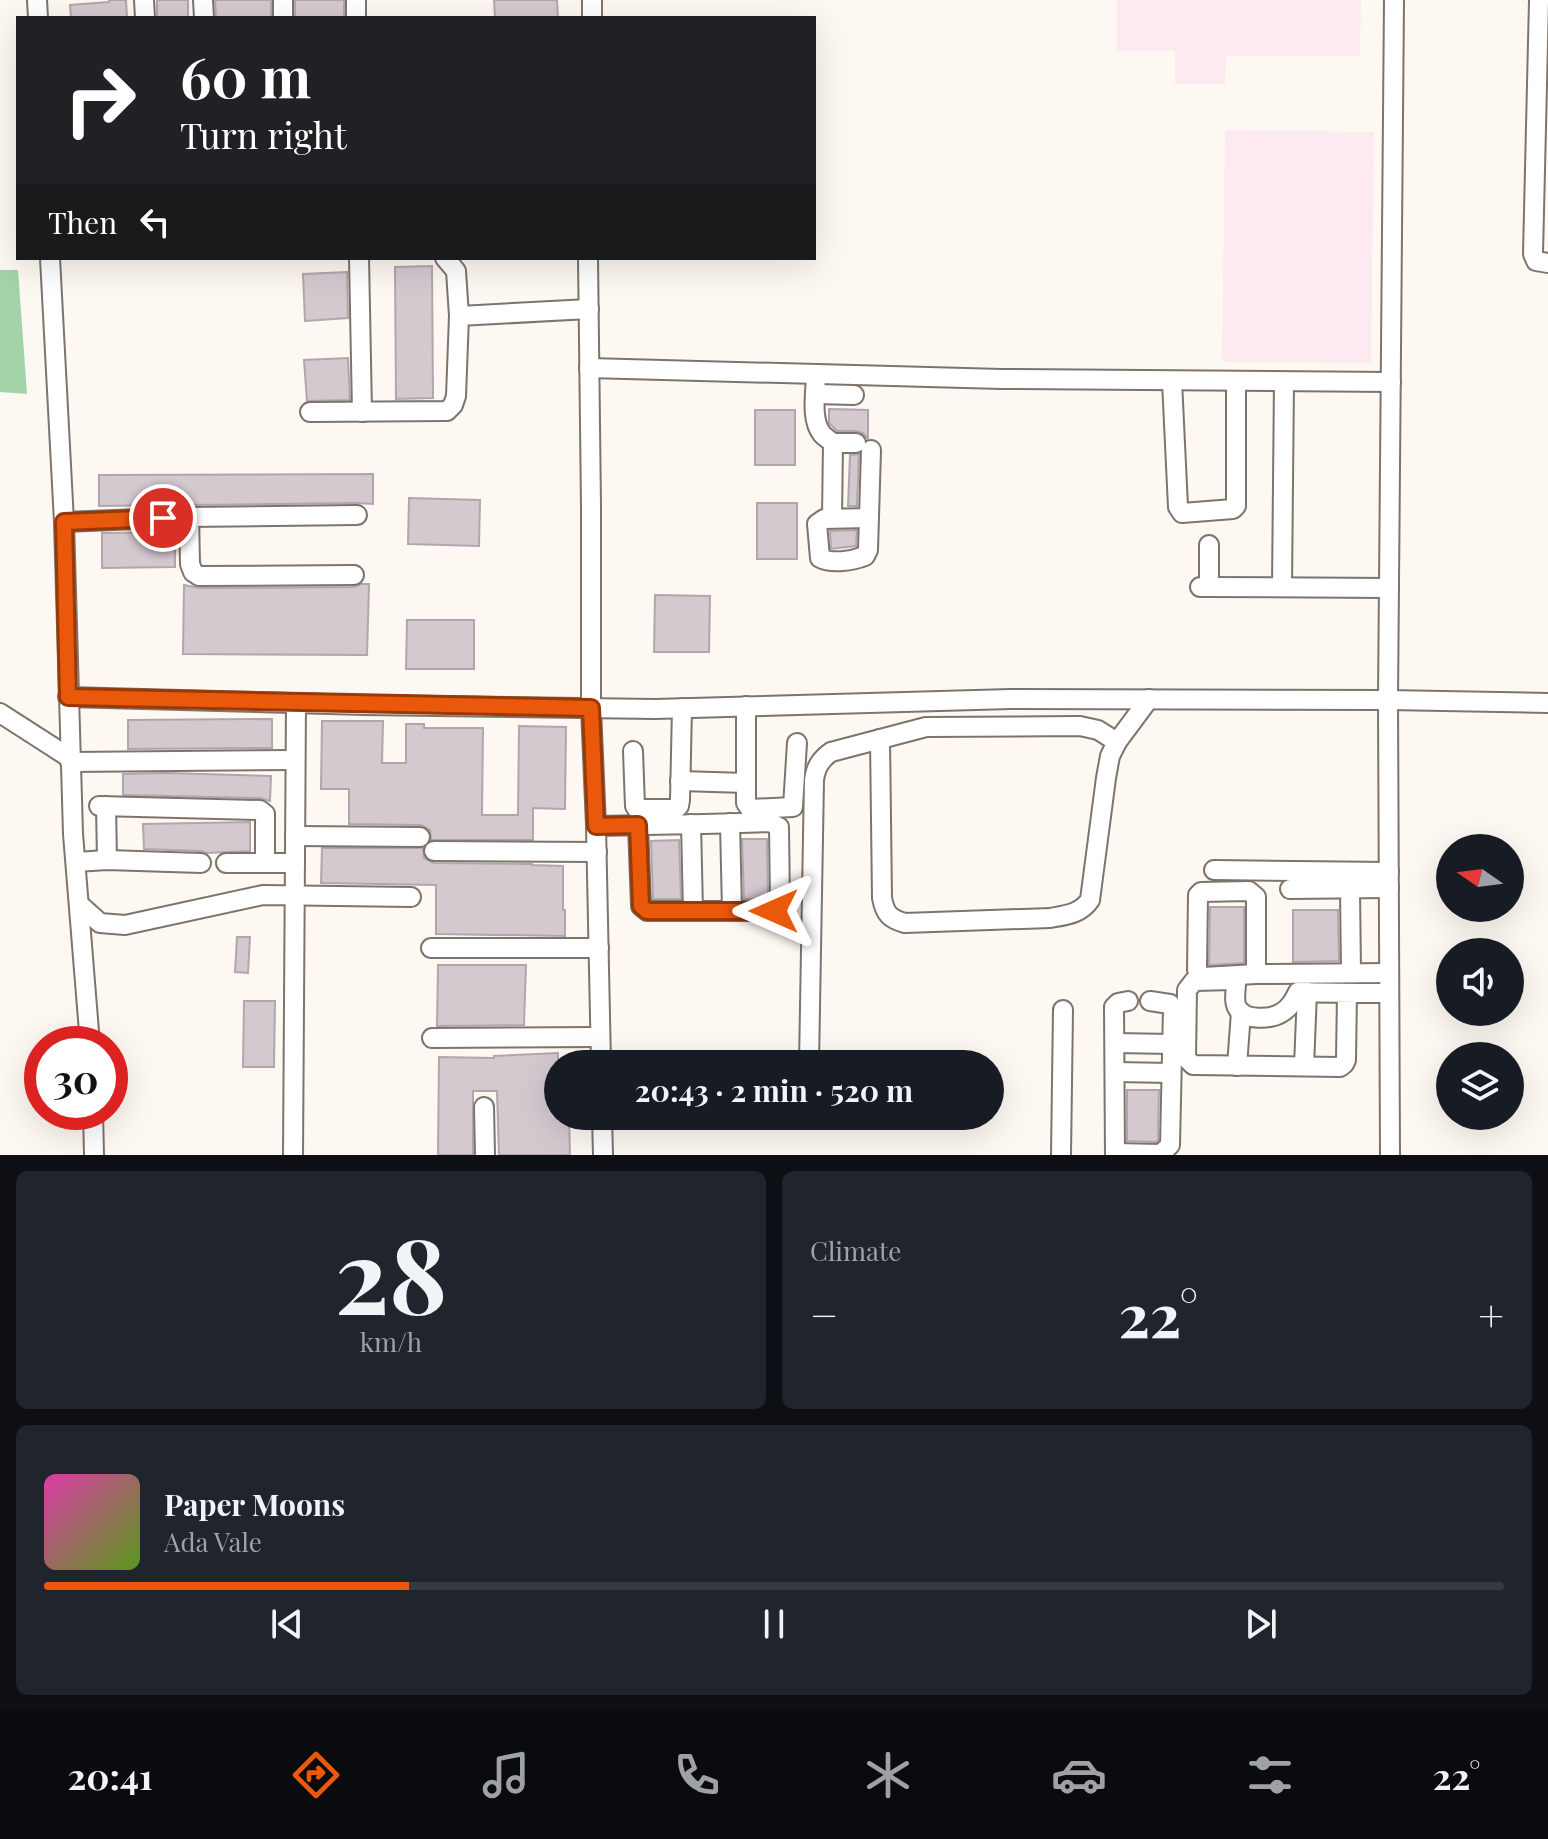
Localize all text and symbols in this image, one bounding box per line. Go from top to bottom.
text: 60 m [180,38,311,113]
icon: right [48,48,152,152]
text: Turn right [180,110,347,158]
icon: left [133,200,177,244]
text: Then [48,202,117,242]
pin [129,484,197,552]
icon: arrive [141,496,185,540]
north arrow [1436,834,1524,922]
map controls [1436,834,1524,1130]
position arrow [732,869,816,953]
button: sound [1436,938,1524,1026]
speed limit sign: 30 [24,1026,128,1130]
button: layers [1436,1042,1524,1130]
text: 20:43 · 2 min · 520 m [635,1070,913,1110]
text: 28 [335,1202,447,1341]
text: Climate [810,1233,901,1268]
text: 22° [1118,1273,1198,1353]
text: − [810,1284,838,1343]
text: + [1478,1284,1504,1343]
text: km/h [360,1324,422,1359]
text: Paper Moons [164,1484,345,1524]
text: Ada Vale [164,1524,262,1559]
icon: previous [265,1602,309,1646]
icon: pause [752,1602,796,1646]
icon: next [1239,1602,1283,1646]
icon: directions [288,1747,344,1803]
icon: music [478,1747,534,1803]
icon: phone [669,1747,725,1803]
icon: climate [860,1747,916,1803]
icon: car [1051,1747,1107,1803]
icon: filters [1242,1747,1298,1803]
text: 20:41 [67,1751,153,1799]
text: 22° [1433,1751,1481,1799]

